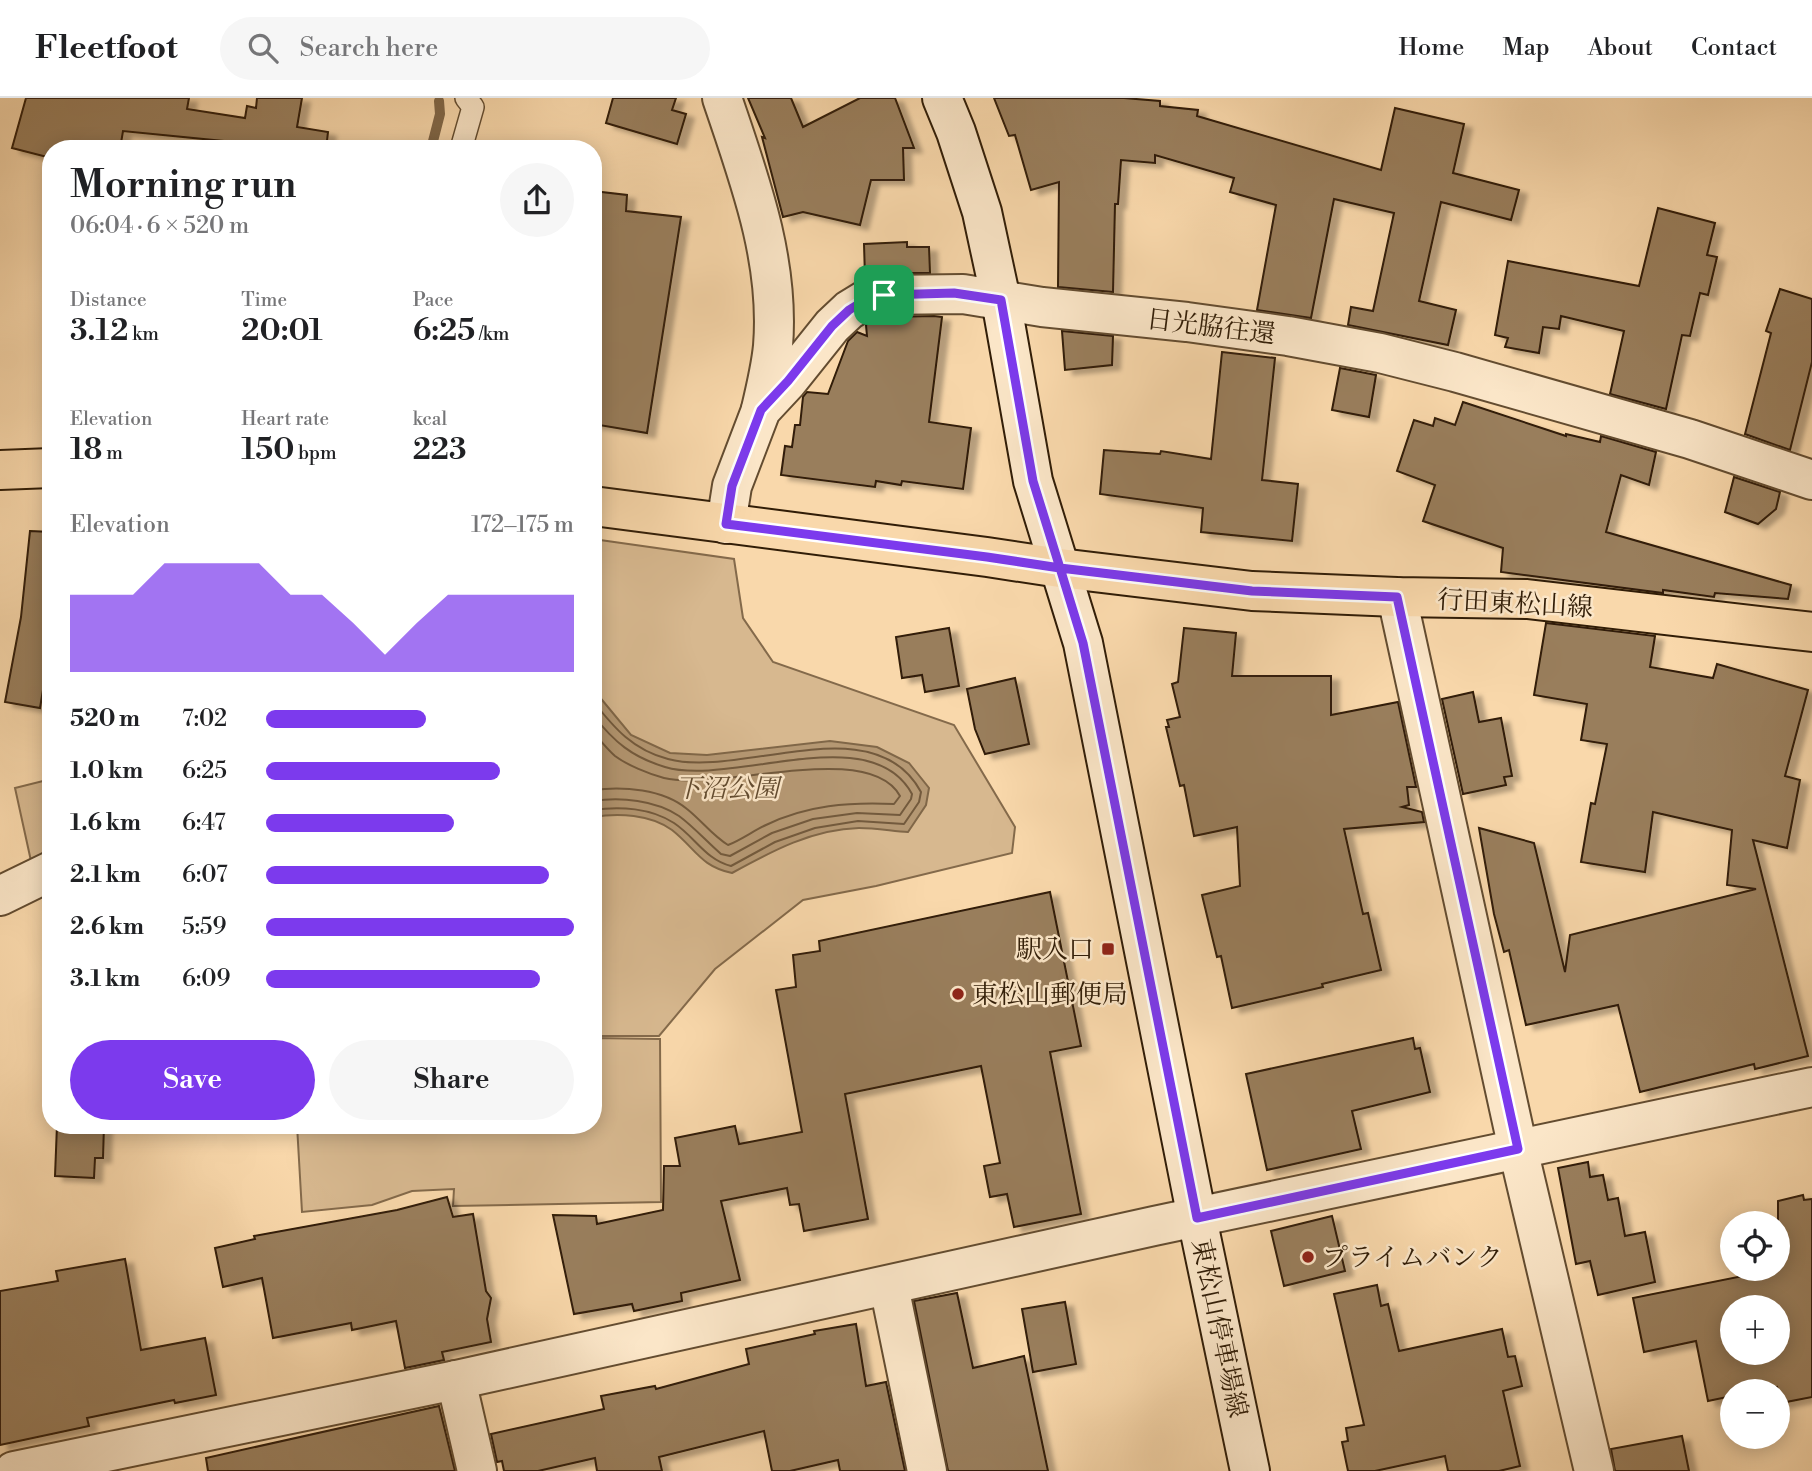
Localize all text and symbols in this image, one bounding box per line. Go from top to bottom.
search box [220,17,710,80]
text: Fleetfoot [35,28,178,69]
icon: search [244,29,282,67]
text: Search here [300,32,438,64]
text: Home [1399,33,1464,63]
text: Map [1502,33,1550,63]
text: About [1588,33,1653,63]
text: Contact [1691,33,1777,63]
text: Morning run [70,162,296,209]
button: share [500,163,574,237]
text: 06:04 · 6 × 520 m [70,212,249,240]
pin [854,265,914,325]
icon: arrive [865,276,903,314]
text: Distance [70,288,147,312]
text: Time [241,288,287,312]
text: Pace [413,288,453,312]
street label: 日光脇往還 [1144,303,1277,351]
text: 3.12 [70,312,128,350]
text: 20:01 [241,312,323,350]
text: 6:25 [413,312,475,350]
text: km [128,322,159,346]
text: /km [475,322,509,346]
text: Elevation [70,407,152,431]
text: Heart rate [241,407,329,431]
text: kcal [413,407,447,431]
text: 18 [70,431,102,469]
text: 150 [241,431,294,469]
text: 223 [413,431,467,469]
text: m [102,441,123,465]
text: bpm [294,441,337,465]
text: Elevation [70,511,170,539]
text: 172–175 m [471,511,574,539]
street label: 行田東松山線 [1436,584,1594,624]
text: 520 m [70,705,140,733]
text: 7:02 [182,705,227,733]
text: 1.0 km [70,757,143,785]
text: 6:25 [182,757,227,785]
park label: 下沼公園 [675,773,783,805]
text: 1.6 km [70,809,141,837]
text: 6:47 [182,809,226,837]
text: 2.1 km [70,861,141,889]
text: 6:07 [182,861,228,889]
text: 2.6 km [70,913,144,941]
text: 5:59 [182,913,226,941]
place label: 駅入口 [1016,934,1094,966]
marker: 駅入口 [1100,941,1116,957]
text: 3.1 km [70,965,140,993]
text: 6:09 [182,965,230,993]
place label: 東松山郵便局 [972,979,1128,1011]
marker: 東松山郵便局 [950,986,966,1002]
button: Save [70,1040,315,1120]
button: Share [329,1040,574,1120]
map controls [1720,1211,1790,1449]
button: locate [1720,1211,1790,1281]
street label: 東松山停車場線 [1184,1236,1254,1421]
place label: プライムバンク [1322,1242,1503,1274]
marker: プライムバンク [1300,1249,1316,1265]
button: + [1720,1295,1790,1365]
button: − [1720,1379,1790,1449]

